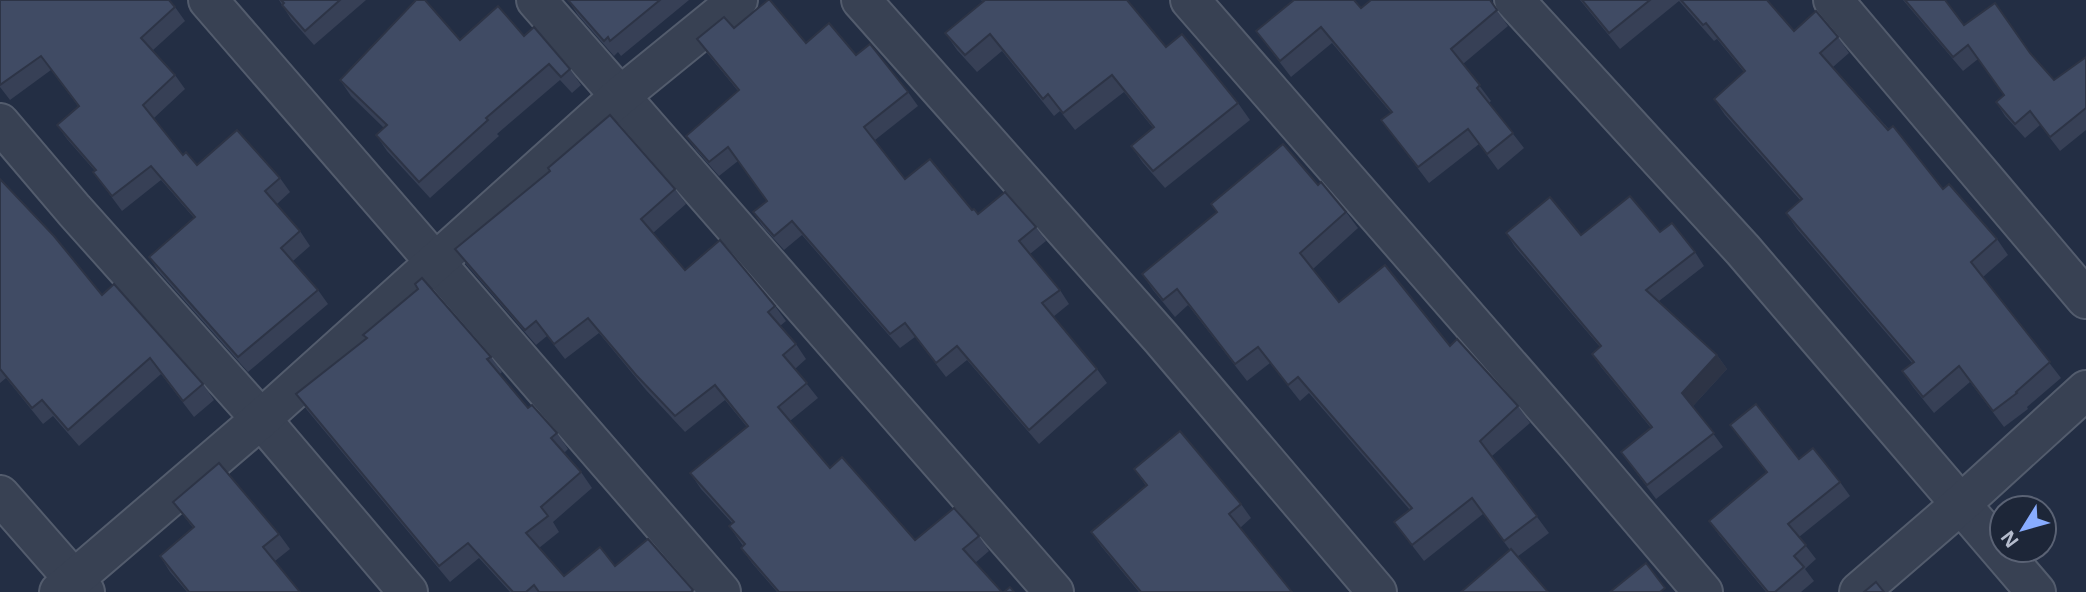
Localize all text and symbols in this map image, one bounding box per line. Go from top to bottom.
north arrow [1988,494,2058,564]
text: N [1994,525,2024,553]

